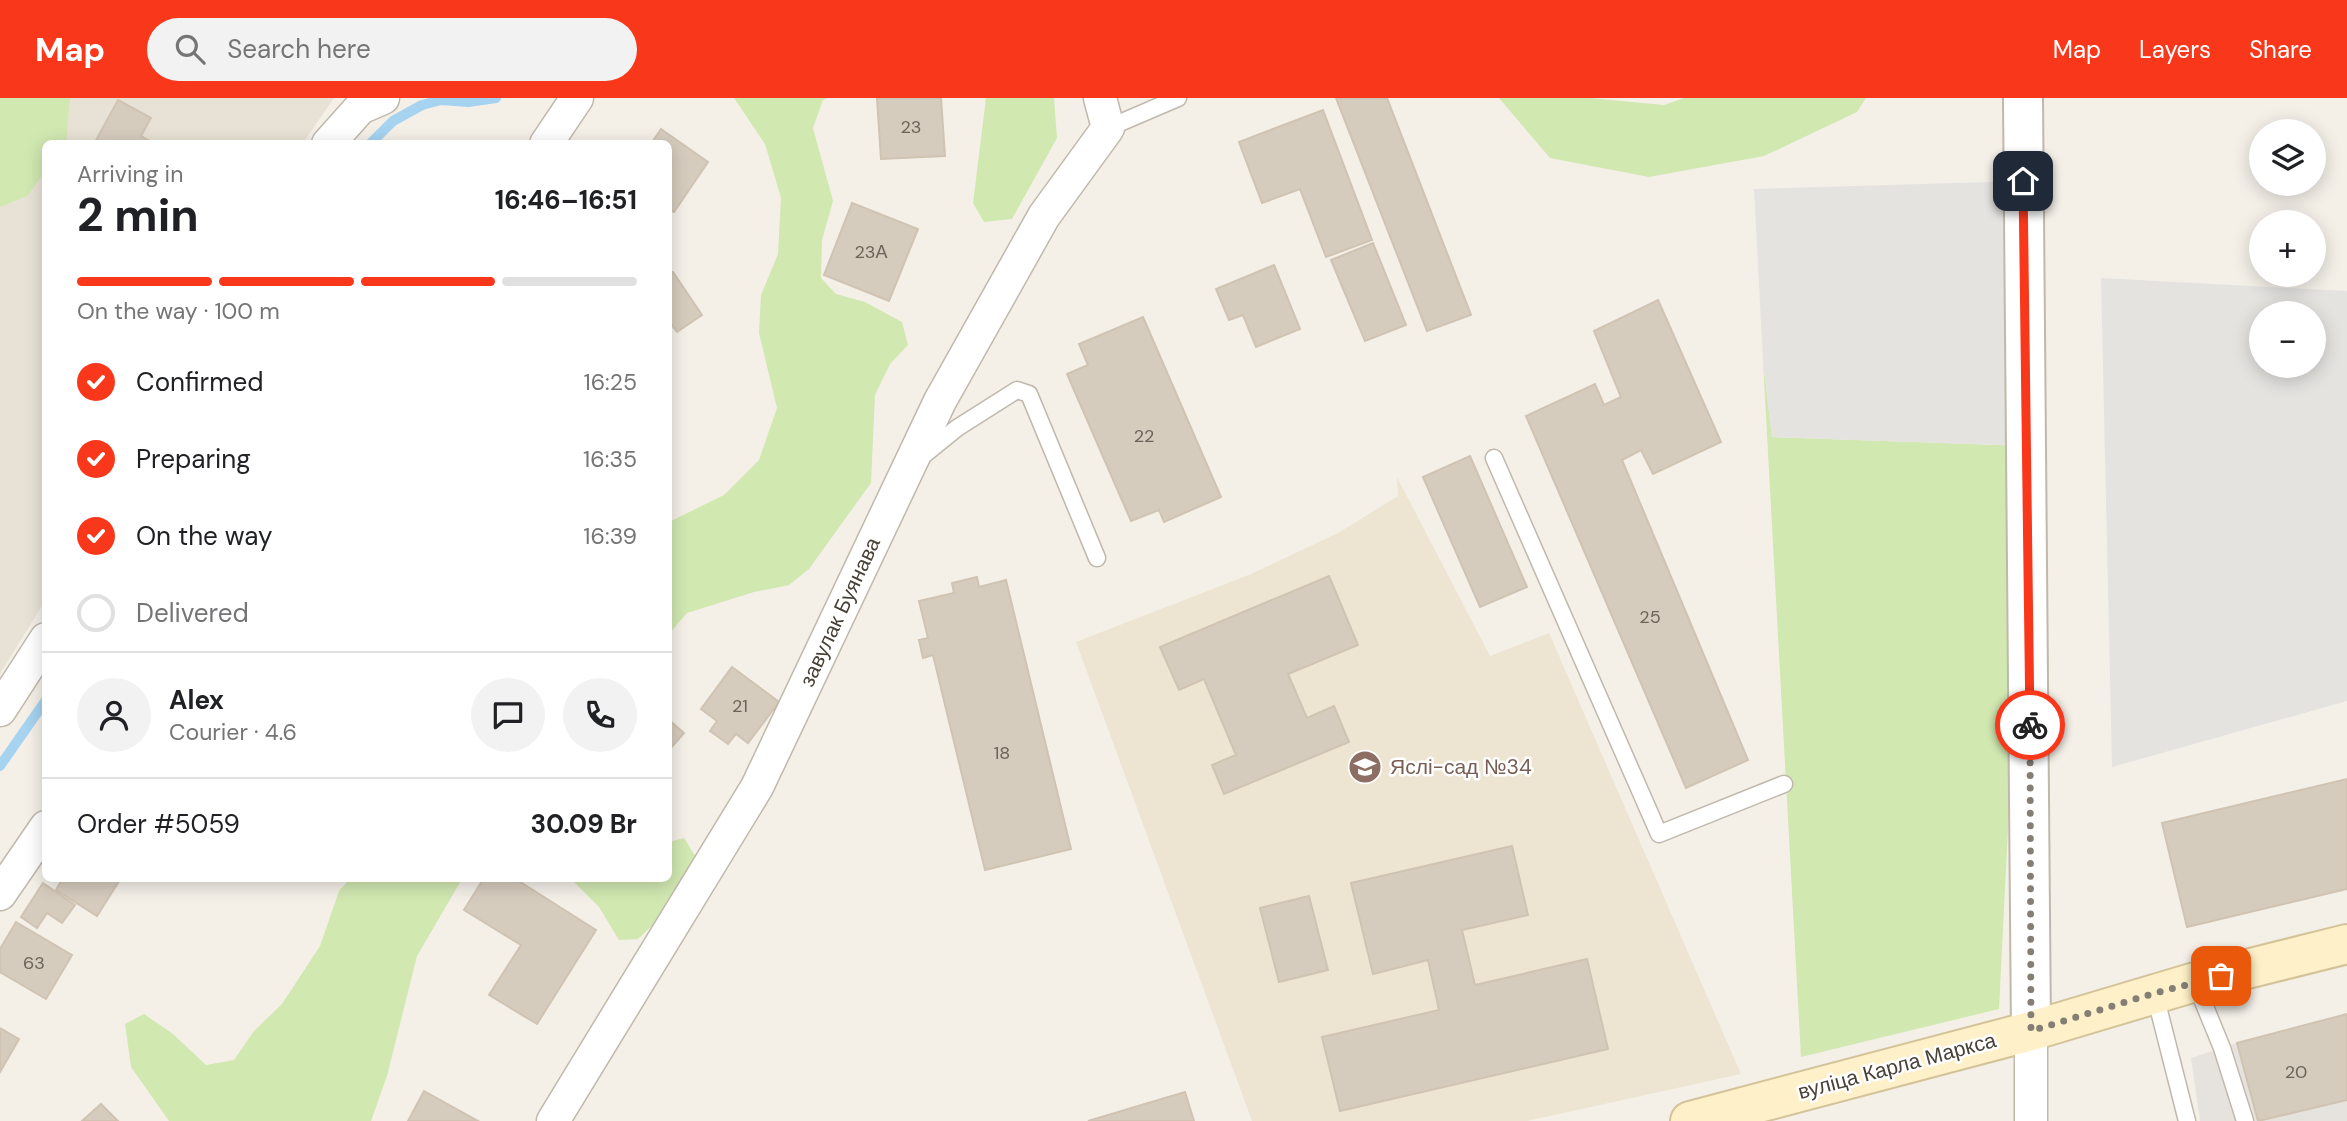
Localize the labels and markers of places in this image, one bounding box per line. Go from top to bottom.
pin [1993,151,2053,211]
school or university icon: Яслі-сад №34 [1346,748,1384,786]
place label: Яслі-сад №34 [1390,753,1532,781]
pin [2191,946,2251,1006]

